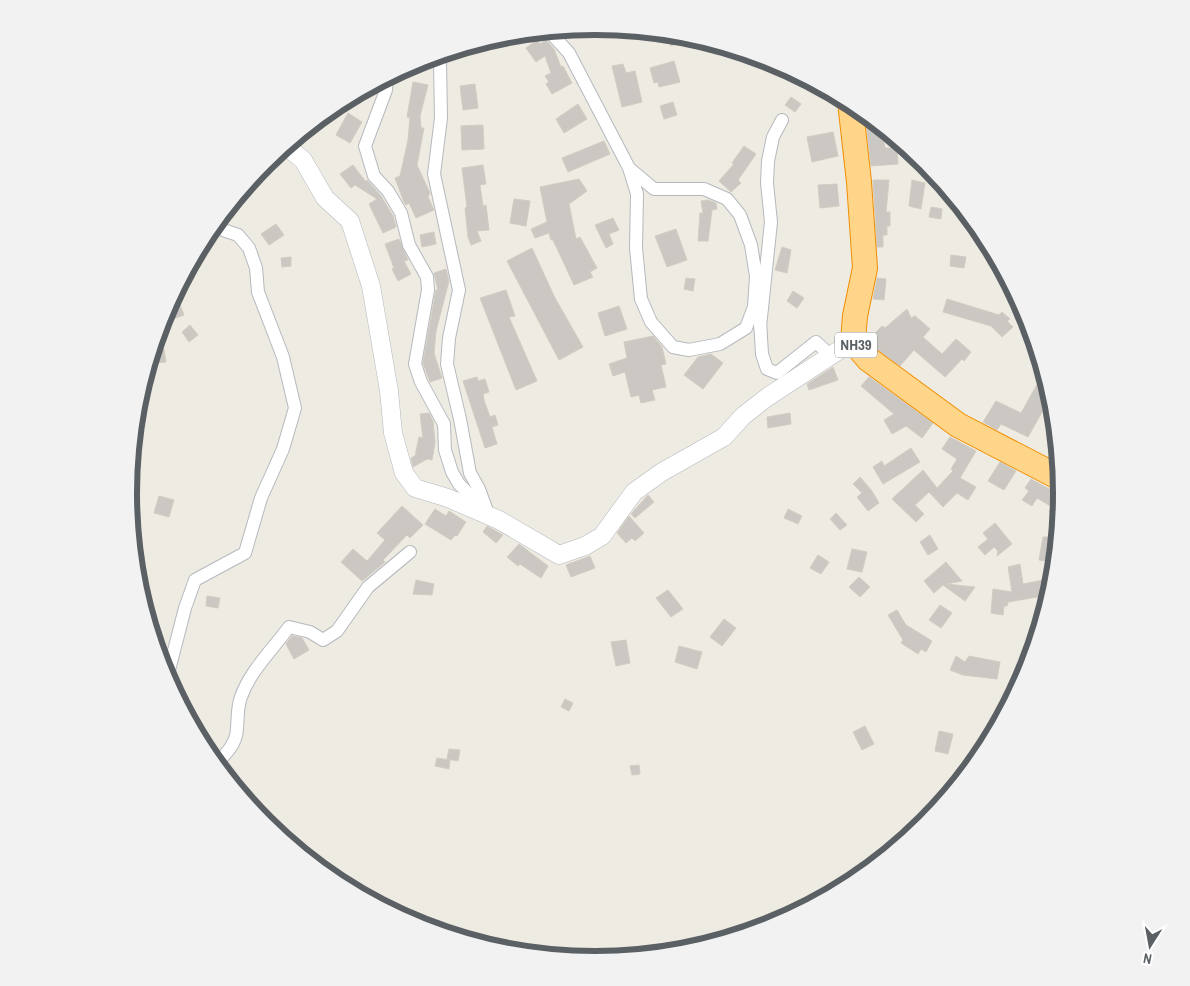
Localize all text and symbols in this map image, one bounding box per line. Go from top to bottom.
road number: NH39 [835,332,877,358]
north arrow [1125,921,1175,971]
text: N [1142,949,1153,968]

